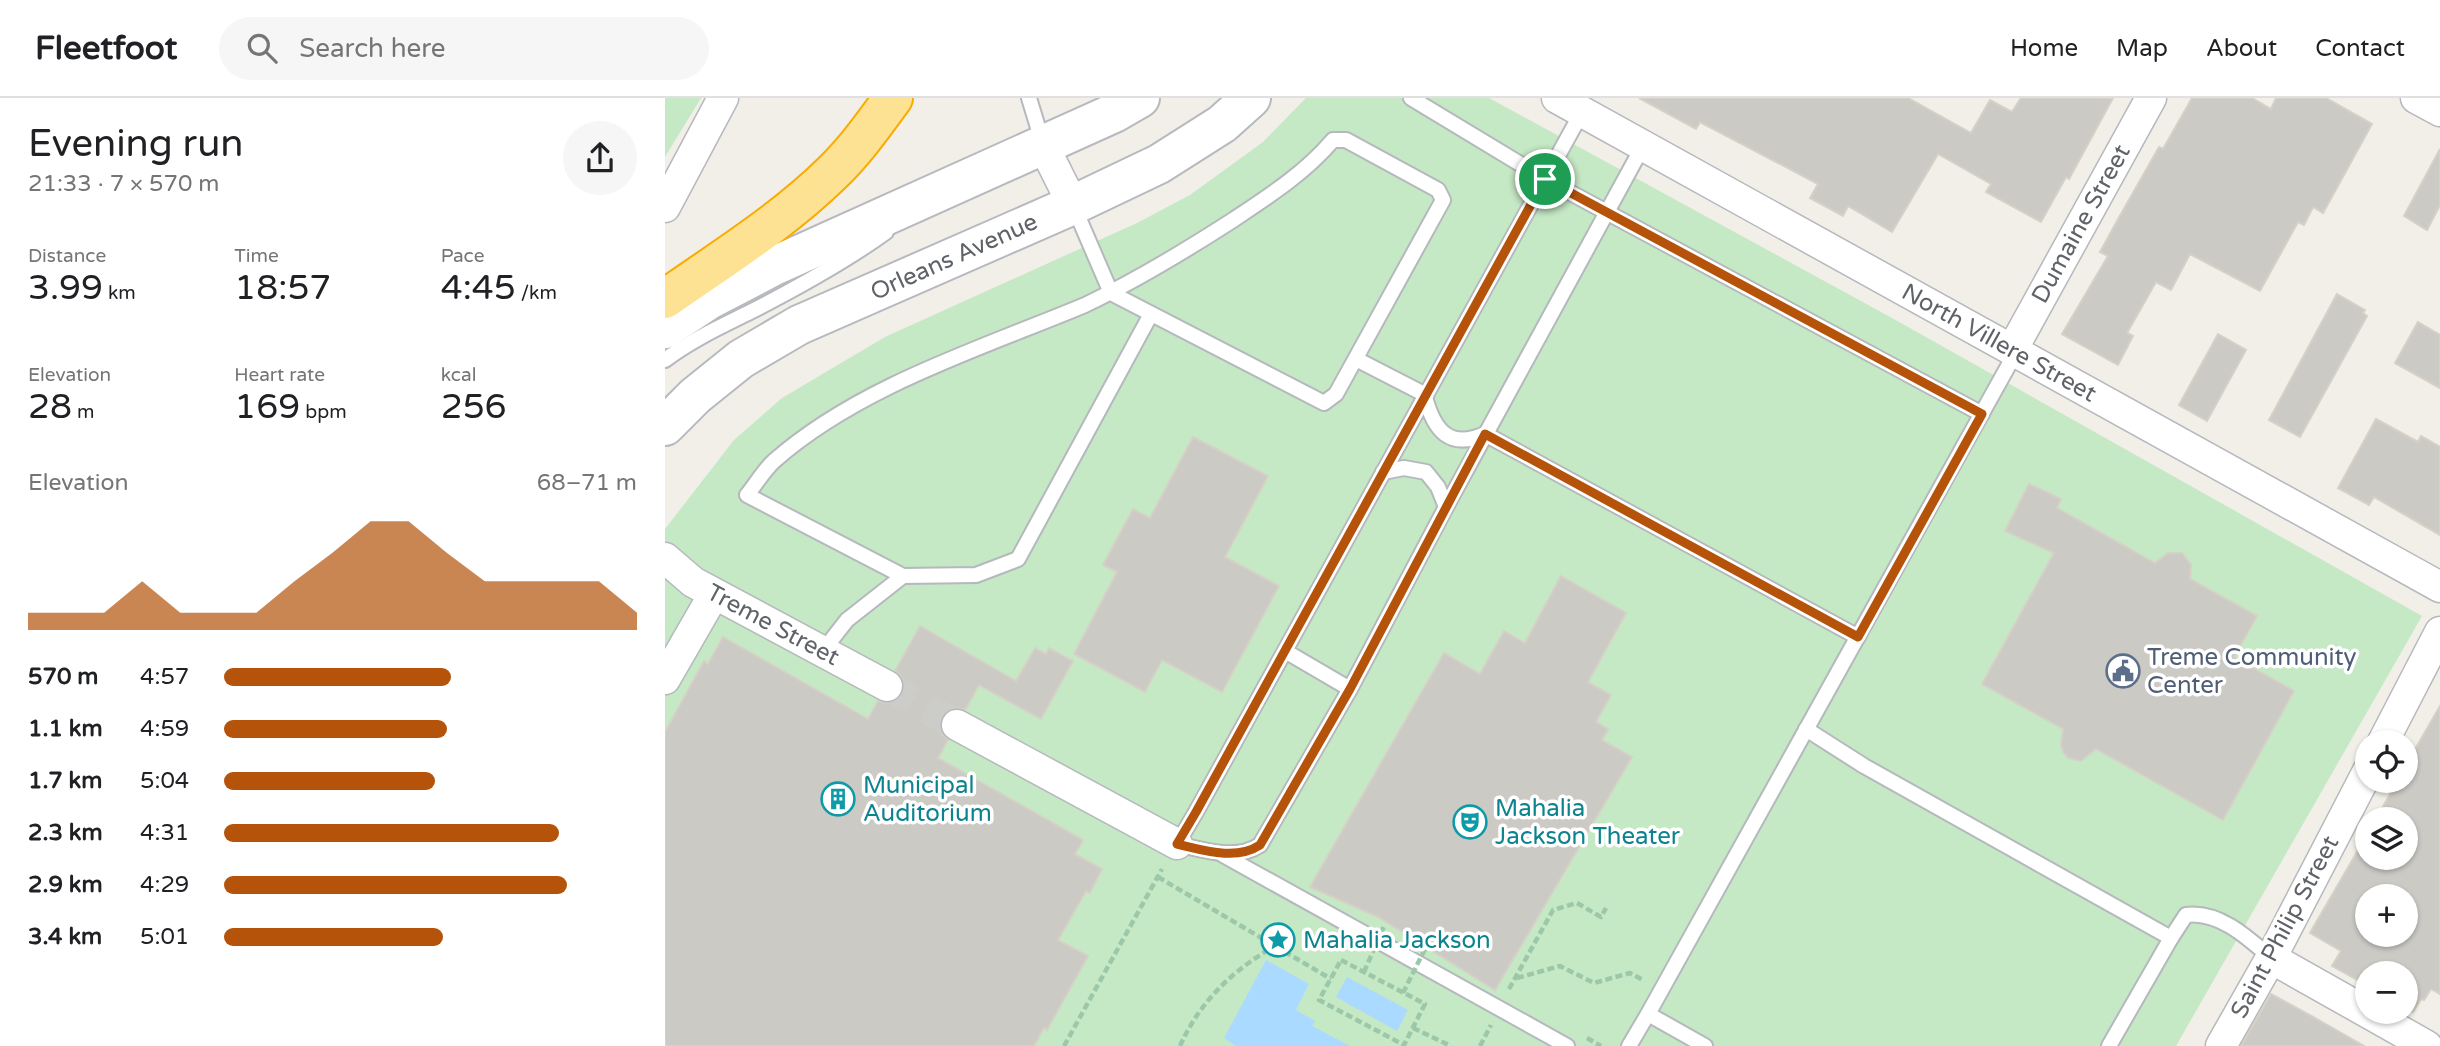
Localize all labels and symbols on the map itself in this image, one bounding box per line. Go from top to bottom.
street label: Dumaine Street [2025,140,2137,308]
pin [1515,149,1575,209]
street label: Orleans Avenue [866,207,1042,307]
street label: North Villere Street [1897,277,2101,409]
street label: Treme Street [702,578,844,672]
place label: Treme Community Center [2147,643,2357,700]
public building icon: Treme Community Center [2104,652,2142,690]
place label: Municipal Auditorium [863,771,992,828]
building icon: Municipal Auditorium [819,780,857,818]
place label: Mahalia Jackson Theater [1495,794,1681,851]
theatre icon: Mahalia Jackson Theater [1451,803,1489,841]
street label: Saint Philip Street [2225,831,2345,1023]
place icon: Mahalia Jackson [1259,921,1297,959]
place label: Mahalia Jackson [1303,926,1491,955]

